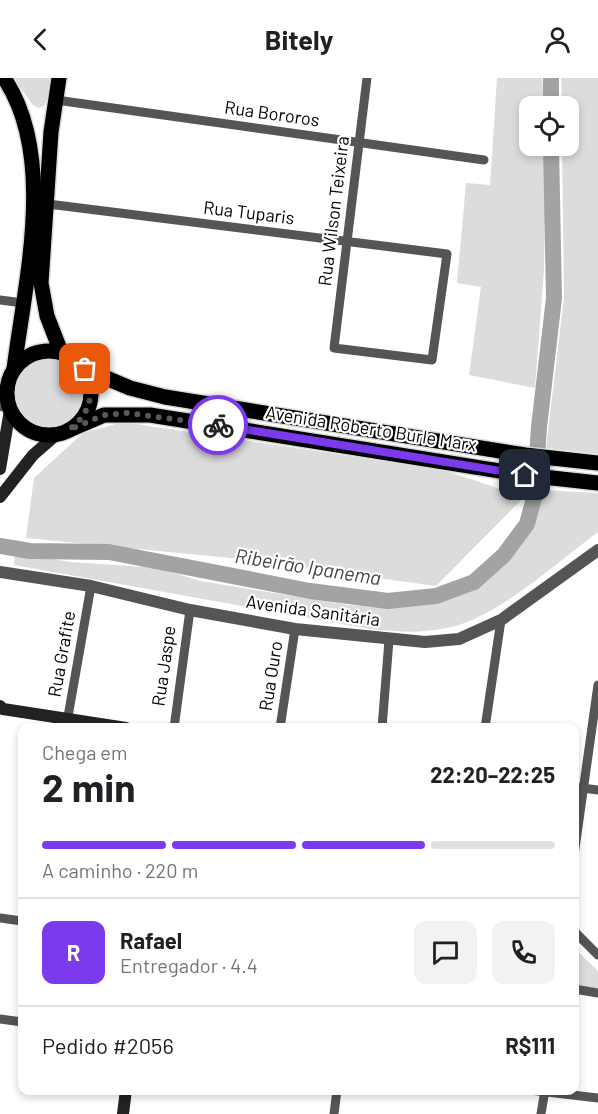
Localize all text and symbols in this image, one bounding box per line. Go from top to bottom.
icon: back [24,23,57,56]
text: Bitely [265,23,333,55]
icon: person [541,23,574,56]
street label: Rua Bororos [223,95,321,131]
map controls [519,96,579,156]
button: locate [519,96,579,156]
street label: Rua Wilson Teixeira [313,135,353,287]
street label: Rua Tuparis [202,196,296,229]
pin [59,343,110,394]
icon: bag [68,352,101,385]
courier [188,395,248,455]
street label: Avenida Roberto Burle Marx [264,400,479,456]
icon: bike [202,409,235,442]
pin [499,449,550,500]
icon: home [508,458,541,491]
water label: Ribeirão Ipanema [233,543,383,589]
street label: Avenida Sanitária [245,590,382,630]
street label: Rua Grafite [43,609,79,699]
street label: Rua Jaspe [146,624,180,708]
street label: Rua Ouro [254,639,286,712]
text: Chega em [42,740,128,764]
text: 22:20–22:25 [430,761,555,787]
text: 2 min [42,763,135,810]
text: A caminho · 220 m [42,858,198,882]
button: chat [414,921,477,984]
button: phone [492,921,555,984]
text: Rafael [120,927,182,953]
text: R [67,939,80,965]
text: Entregador · 4.4 [120,953,258,977]
text: Pedido #2056 [42,1032,174,1058]
text: R$111 [505,1032,555,1058]

